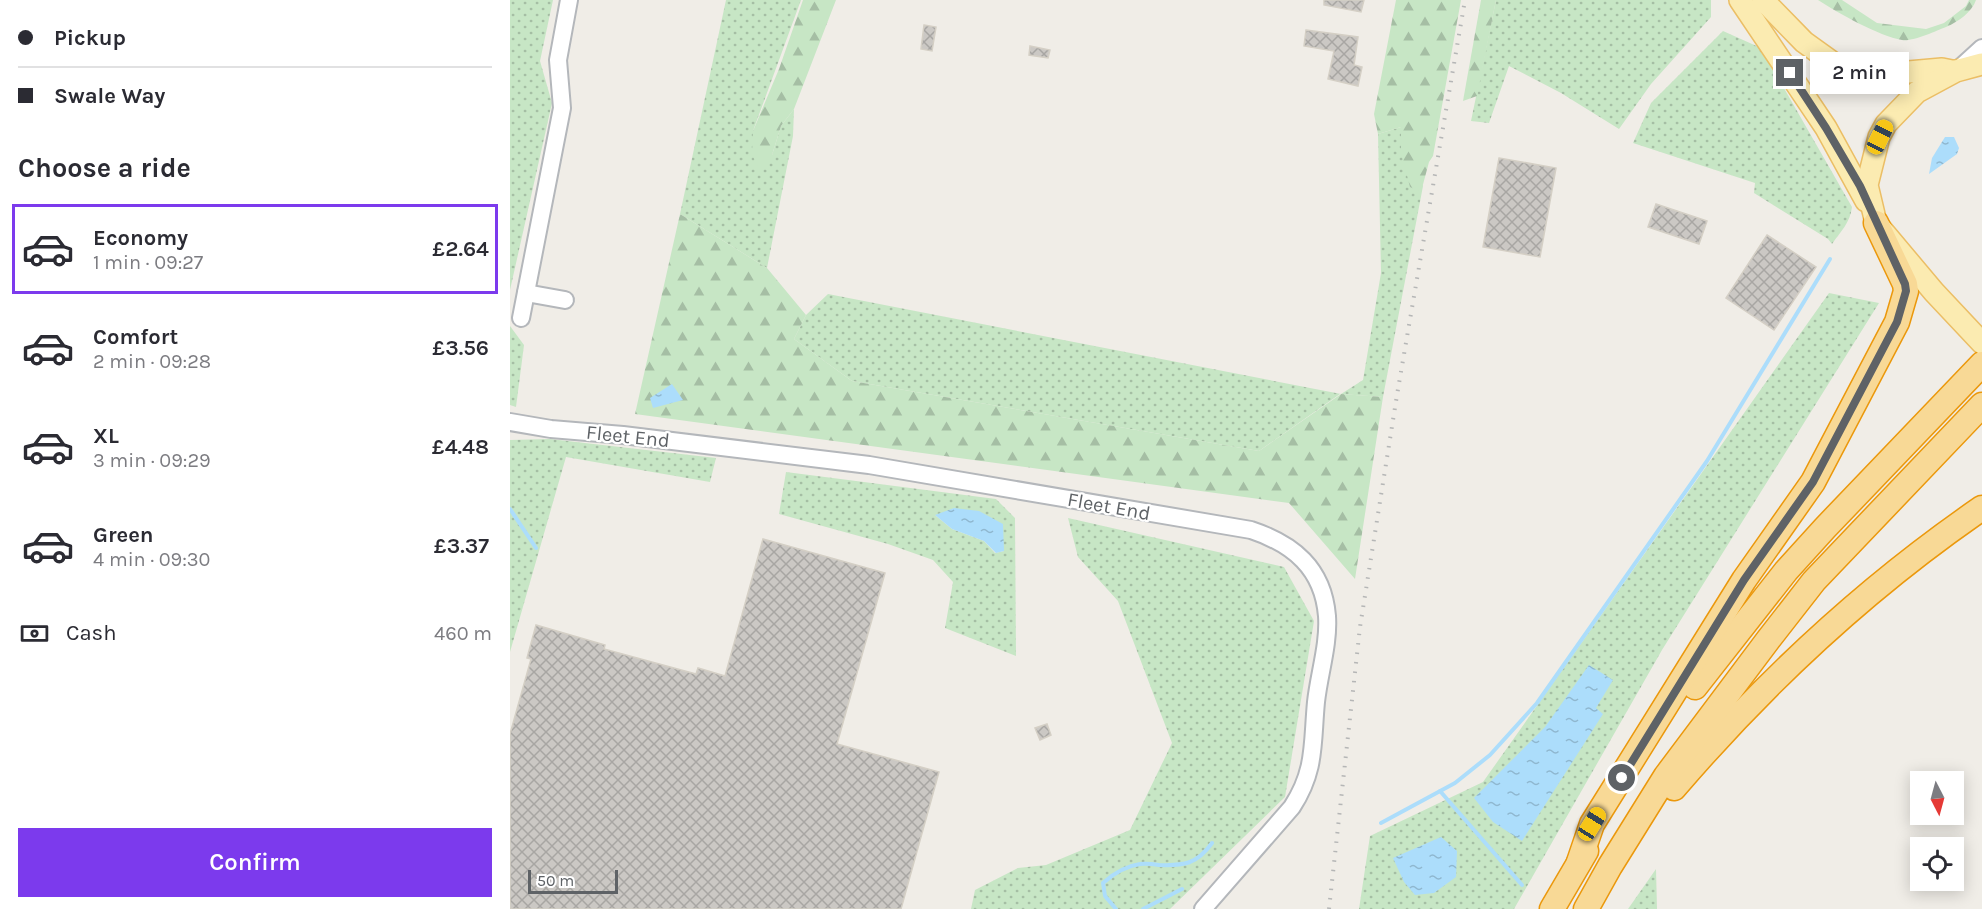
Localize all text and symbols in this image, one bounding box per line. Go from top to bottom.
text: Pickup [54,25,126,51]
callout: 2 min [1811,52,1910,94]
route end [1776,59,1803,86]
text: 2 min [1832,61,1887,84]
text: Swale Way [54,83,165,109]
car [1864,117,1896,157]
text: Choose a ride [18,152,191,184]
icon: car [21,222,75,276]
text: Economy [93,225,188,251]
text: £2.64 [432,236,489,262]
text: 1 min · 09:27 [93,251,203,274]
icon: car [21,321,75,375]
text: Comfort [93,324,178,350]
text: £3.56 [432,335,489,361]
text: 2 min · 09:28 [93,350,211,373]
icon: car [21,420,75,474]
street label: Fleet End [585,421,671,452]
text: XL [93,423,119,449]
text: £4.48 [432,434,489,460]
text: 3 min · 09:29 [93,449,211,472]
street label: Fleet End [1066,488,1152,525]
icon: car [21,519,75,573]
text: Green [93,522,154,548]
text: £3.37 [434,533,489,559]
text: 4 min · 09:30 [93,548,211,571]
icon: cash [18,617,51,650]
text: Cash [66,620,116,646]
text: 460 m [434,622,492,645]
route start [1608,764,1635,791]
north arrow [1910,771,1964,825]
map controls [1910,771,1964,891]
car [1575,804,1609,844]
button: Confirm [18,828,492,897]
button: locate [1910,837,1964,891]
scale bar [528,867,618,894]
text: 50 m [537,871,574,890]

